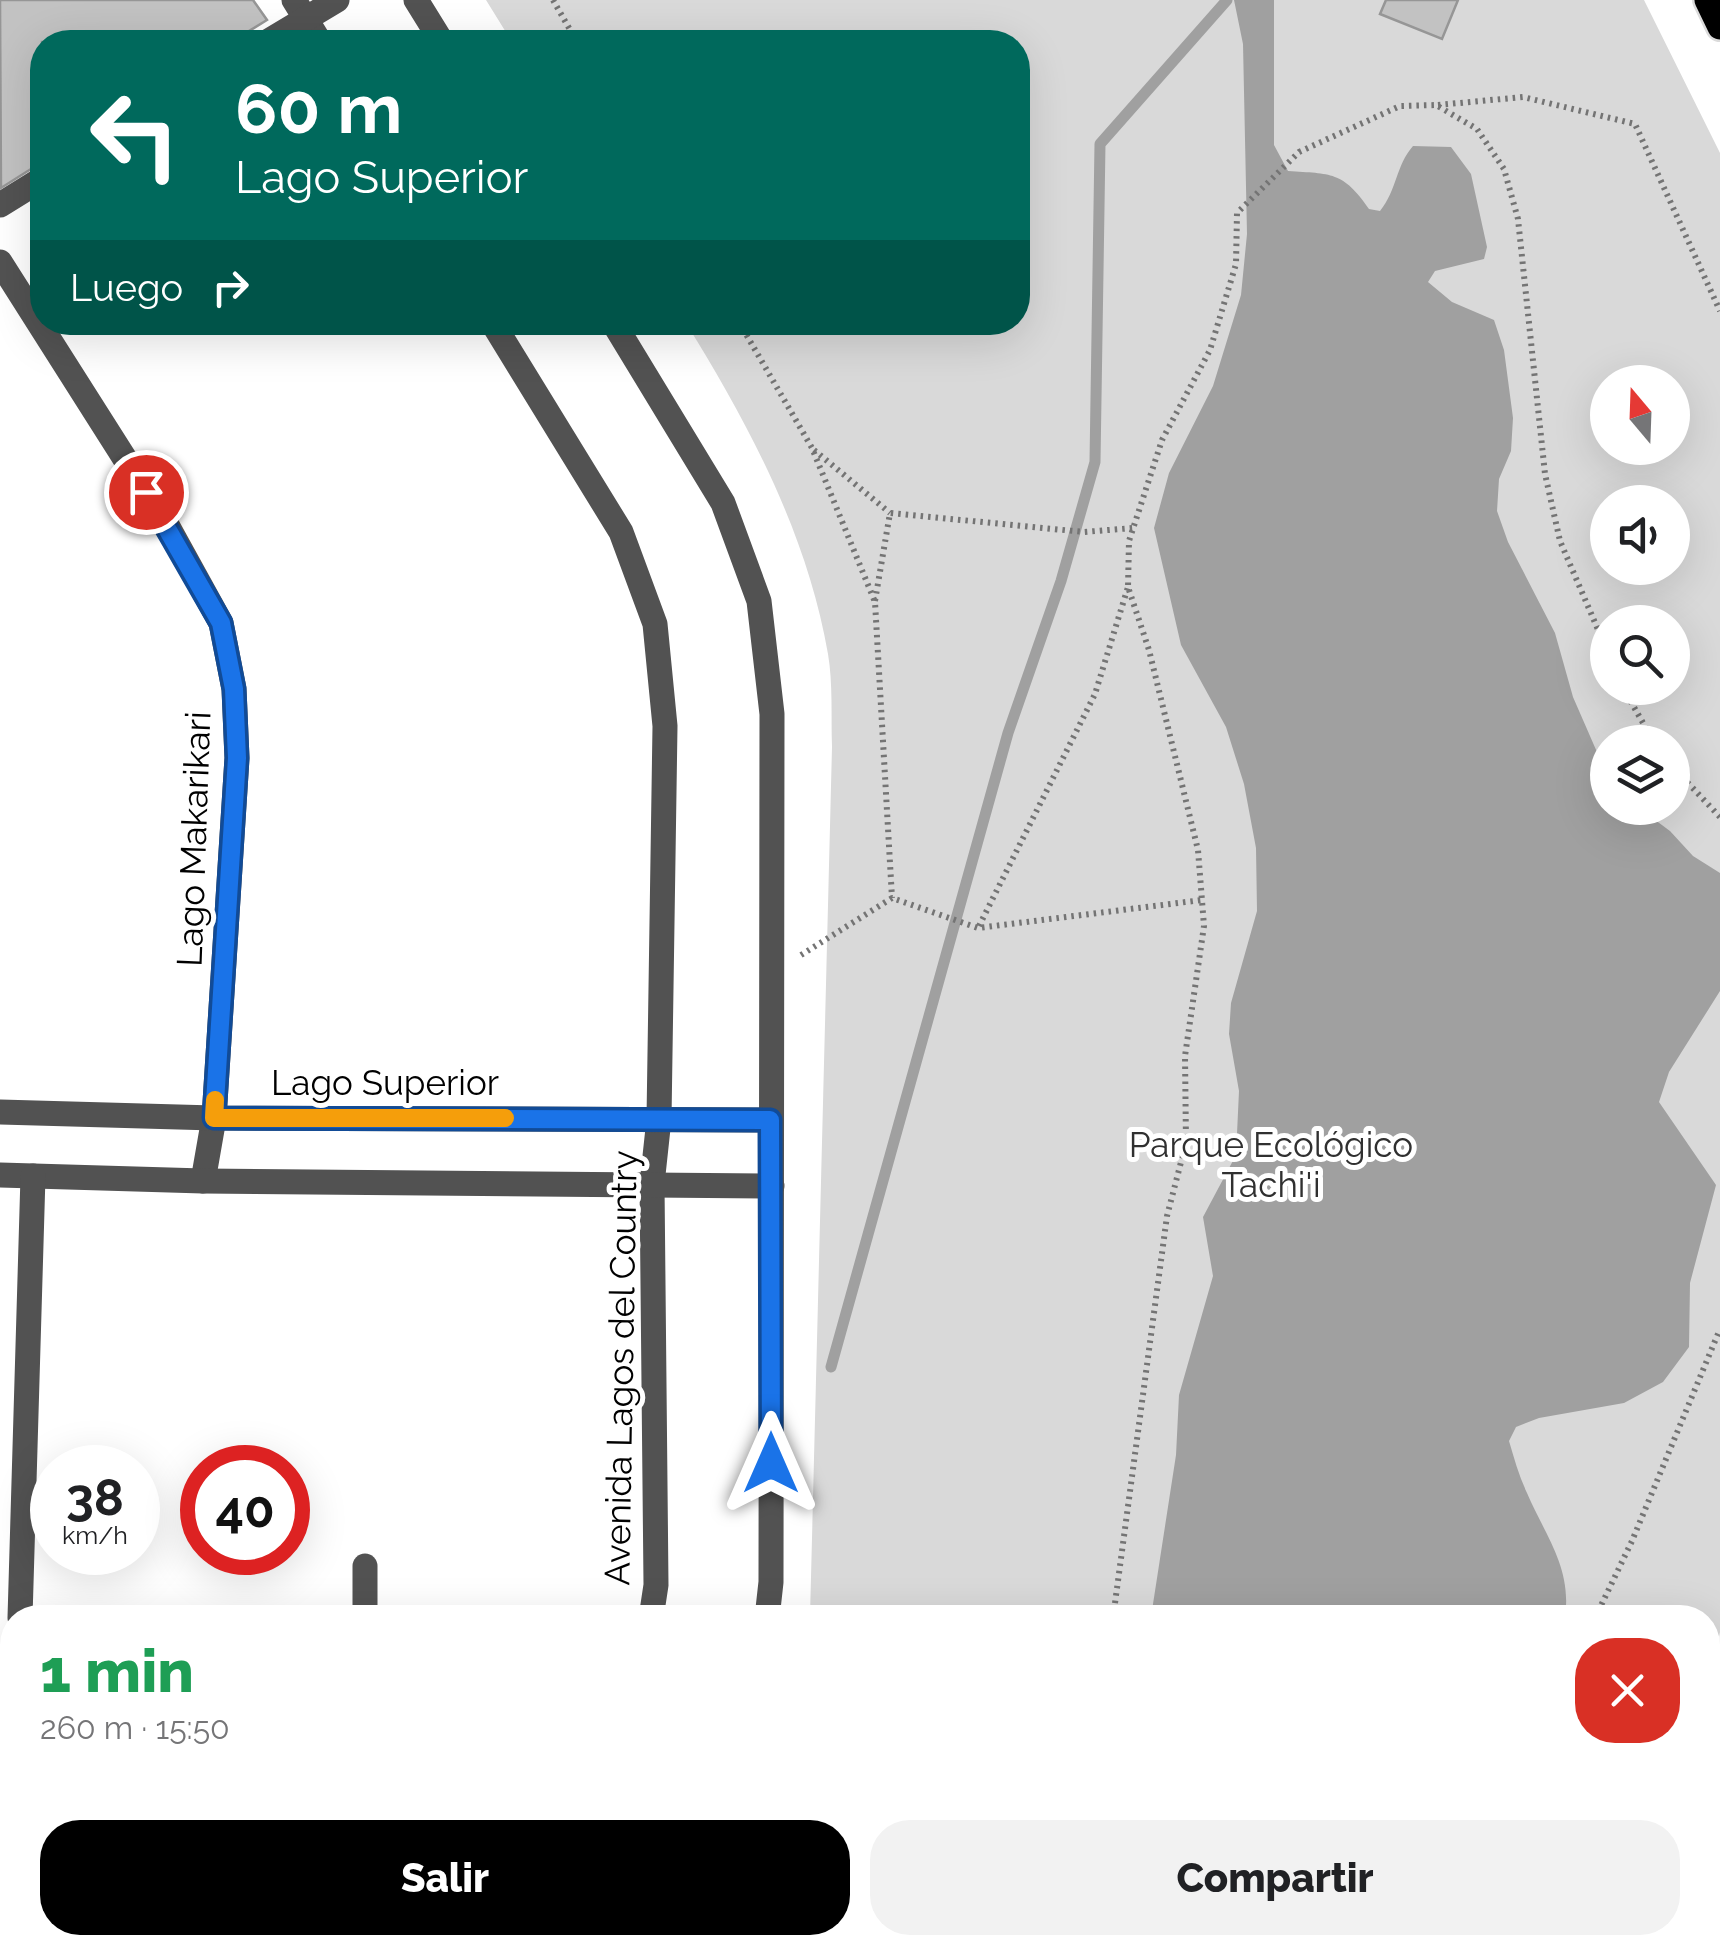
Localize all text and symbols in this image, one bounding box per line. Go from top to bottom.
text: 60 m [235,67,402,149]
icon: left [70,70,200,200]
text: Lago Superior [235,151,528,204]
icon: right [203,260,258,315]
text: Luego [70,265,183,310]
north arrow [1590,365,1690,465]
map controls [1590,365,1690,825]
pin [104,450,189,535]
icon: arrive [119,465,174,520]
button: sound [1590,485,1690,585]
button: search [1590,605,1690,705]
street label: Lago Makarikari [169,711,218,967]
button: layers [1590,725,1690,825]
street label: Lago Superior [271,1062,499,1103]
park label: Parque Ecológico Tachi'i [1129,1124,1413,1205]
street label: Avenida Lagos del Country [596,1150,645,1586]
position arrow [719,1411,823,1515]
speed limit sign: 40 [180,1445,310,1575]
text: 38 [66,1468,124,1527]
text: km/h [62,1520,128,1550]
text: 1 min [40,1636,194,1706]
button: close [1575,1638,1680,1743]
text: 260 m · 15:50 [40,1709,230,1746]
button: Salir [40,1820,850,1935]
button: Compartir [870,1820,1680,1935]

